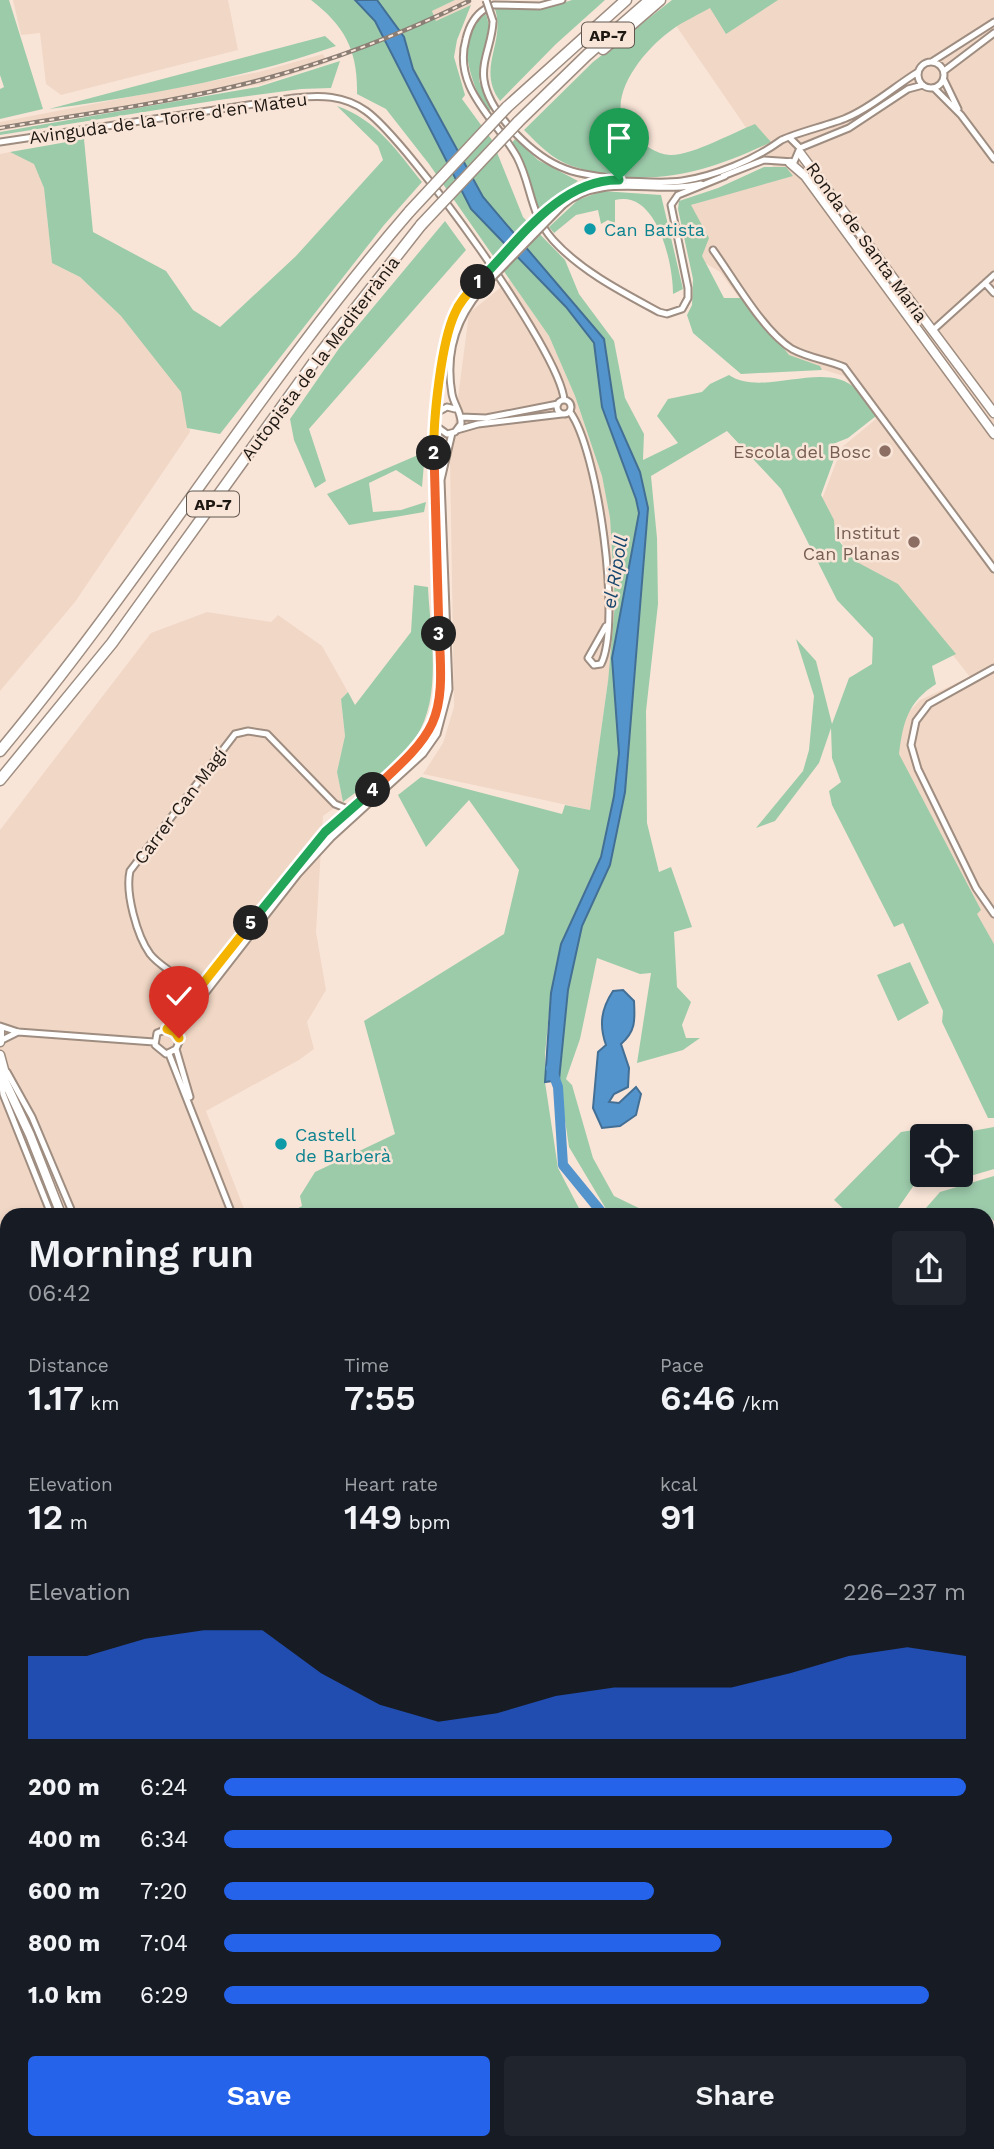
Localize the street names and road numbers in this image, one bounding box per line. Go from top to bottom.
road number: AP-7 [582,22,634,48]
street label: Avinguda de la Torre d'en Mateu [28,88,308,148]
street label: Ronda de Santa Maria [802,158,932,326]
street label: Autopista de la Mediterrània [236,252,404,464]
road number: AP-7 [187,491,239,516]
street label: Carrer Can Magí [129,744,231,868]

